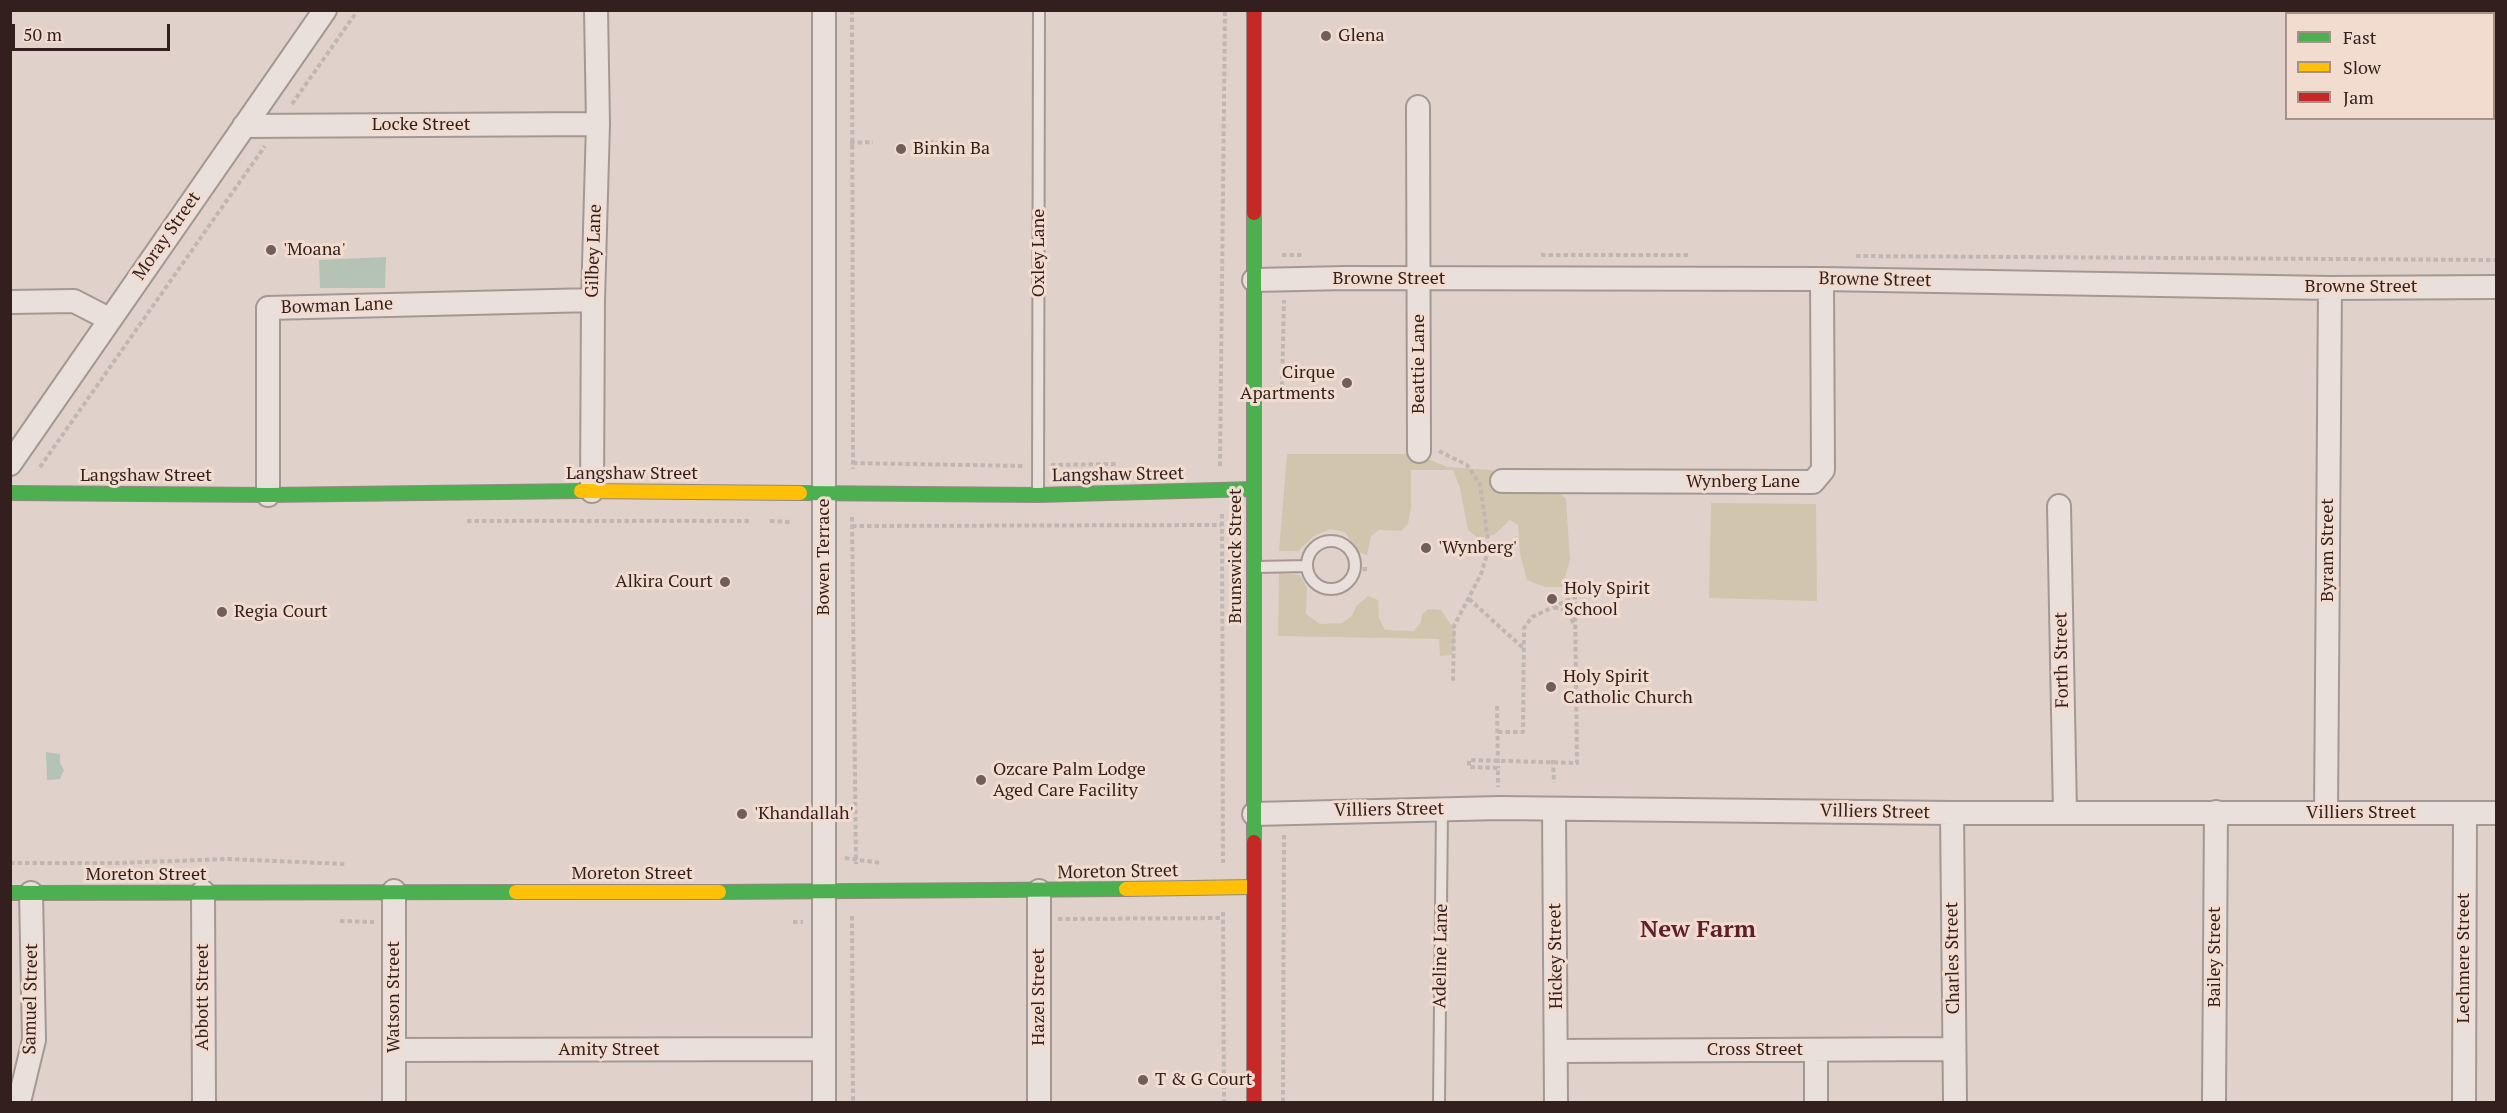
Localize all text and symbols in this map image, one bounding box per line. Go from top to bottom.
scale bar [15,12,172,50]
legend [2285,12,2495,120]
text: 50 m [23,22,62,46]
place label: Glena [1338,25,1385,47]
text: Fast [2343,25,2376,49]
marker: Glena [1319,29,1333,43]
text: Slow [2343,55,2381,79]
text: Jam [2343,85,2374,109]
street label: Locke Street [372,114,470,136]
place label: Binkin Ba [913,138,990,160]
marker: Binkin Ba [894,142,908,156]
street label: Moray Street [129,188,205,284]
street label: Gilbey Lane [582,204,606,298]
street label: Oxley Lane [1028,209,1050,297]
place label: 'Moana' [283,239,345,261]
marker: 'Moana' [264,243,278,257]
street label: Browne Street [1333,268,1445,290]
street label: Browne Street [1818,268,1932,292]
street label: Browne Street [2305,276,2417,298]
street label: Bowman Lane [280,293,394,319]
street label: Beattie Lane [1408,314,1430,414]
place label: Cirque Apartments [1240,362,1335,404]
marker: Cirque Apartments [1340,376,1354,390]
street label: Langshaw Street [566,463,698,485]
street label: Langshaw Street [1052,463,1184,487]
street label: Langshaw Street [80,465,212,487]
street label: Wynberg Lane [1686,471,1800,493]
street label: Brunswick Street [1225,488,1247,624]
street label: Byram Street [2317,498,2339,602]
street label: Bowen Terrace [813,499,835,615]
place label: 'Wynberg' [1438,537,1517,559]
marker: 'Wynberg' [1419,541,1433,555]
place label: Alkira Court [615,571,713,593]
marker: Alkira Court [718,575,732,589]
place label: Holy Spirit School [1564,578,1650,620]
marker: Holy Spirit School [1545,592,1559,606]
place label: Regia Court [234,601,328,623]
marker: Regia Court [215,605,229,619]
street label: Forth Street [2050,612,2074,708]
place label: Holy Spirit Catholic Church [1563,666,1693,708]
marker: Holy Spirit Catholic Church [1544,680,1558,694]
place label: Ozcare Palm Lodge Aged Care Facility [993,759,1146,802]
marker: Ozcare Palm Lodge Aged Care Facility [974,773,988,787]
street label: Villiers Street [1334,798,1444,822]
street label: Villiers Street [1820,800,1930,824]
street label: Villiers Street [2306,802,2416,824]
place label: 'Khandallah' [754,803,854,825]
marker: 'Khandallah' [735,807,749,821]
street label: Moreton Street [1057,860,1179,884]
street label: Moreton Street [571,863,693,885]
street label: Moreton Street [85,864,207,886]
street label: Lechmere Street [2453,893,2475,1023]
street label: Charles Street [1941,901,1965,1015]
street label: Adeline Lane [1429,903,1453,1009]
street label: Hickey Street [1544,903,1568,1009]
street label: Bailey Street [2204,906,2226,1008]
district label: New Farm [1640,916,1756,944]
street label: Watson Street [383,941,405,1053]
street label: Samuel Street [19,943,43,1055]
street label: Abbott Street [192,943,214,1051]
street label: Hazel Street [1028,948,1050,1046]
street label: Amity Street [558,1039,660,1061]
street label: Cross Street [1707,1039,1803,1061]
place label: T & G Court [1155,1069,1252,1091]
marker: T & G Court [1136,1073,1150,1087]

